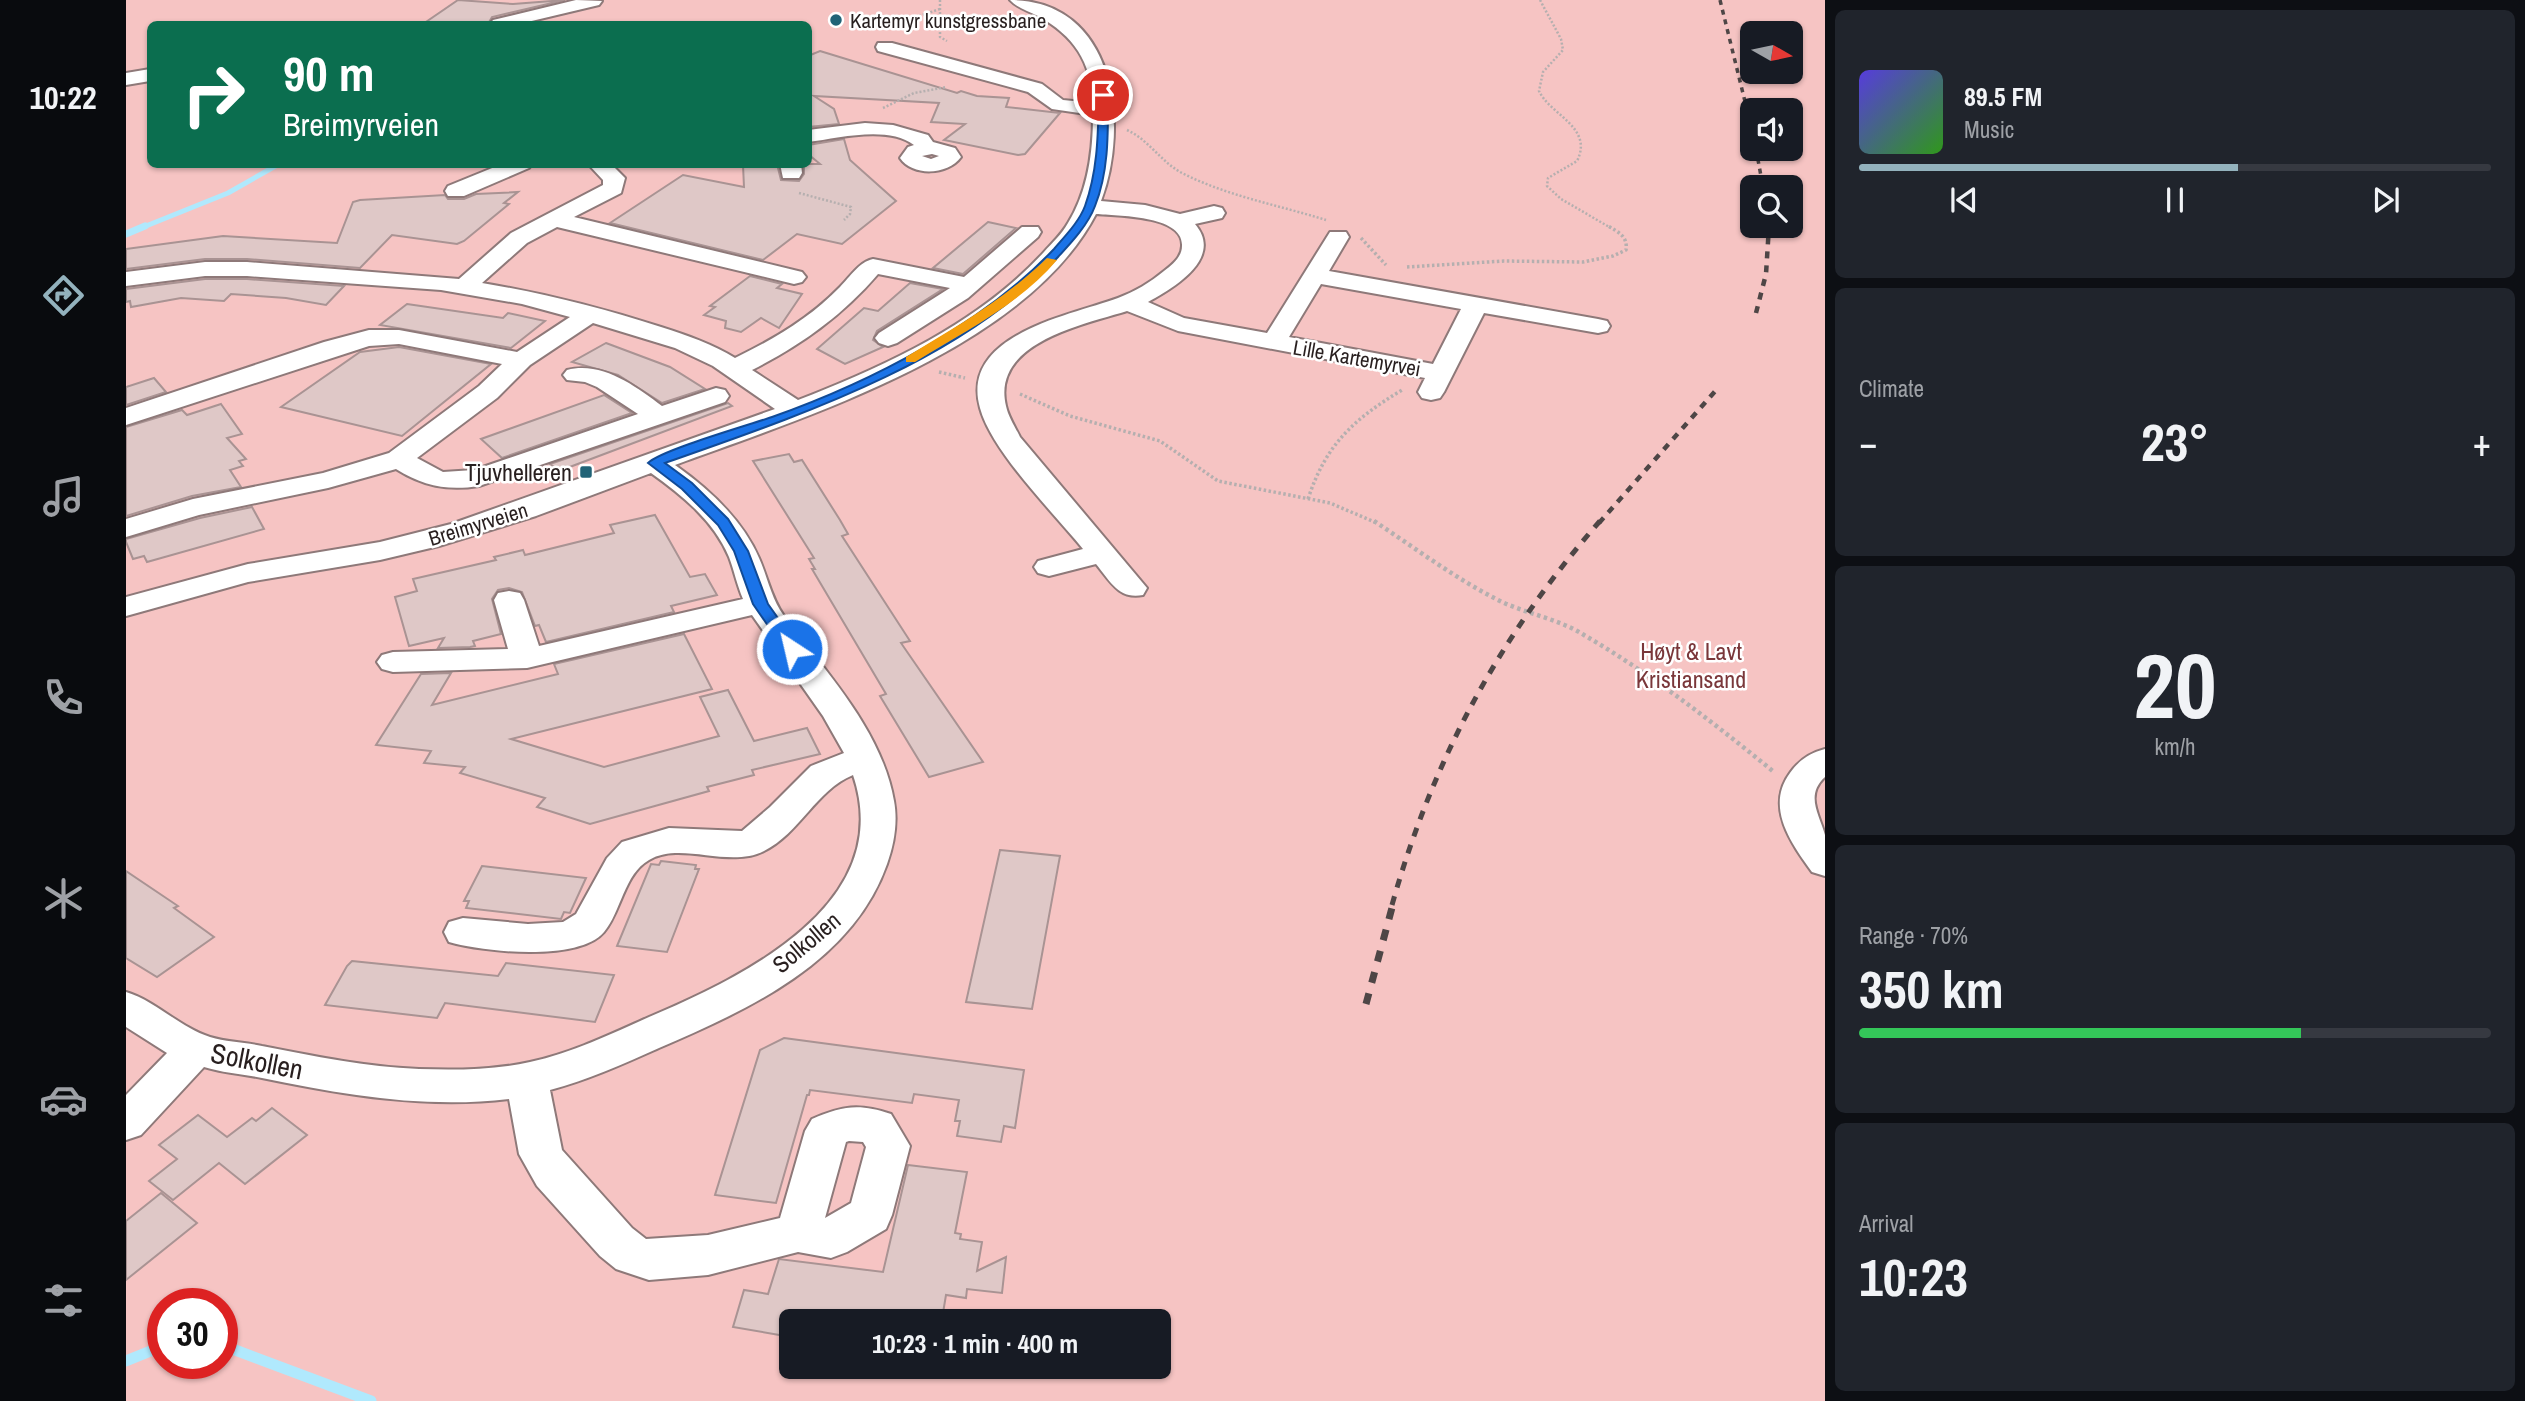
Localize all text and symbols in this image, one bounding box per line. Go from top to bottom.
place label: Kartemyr kunstgressbane [850,6,1046,35]
marker: Kartemyr kunstgressbane [828,12,844,28]
north arrow [1740,21,1802,84]
map controls [1740,21,1803,238]
text: 90 m [283,40,375,106]
icon: right [168,49,259,140]
pin [1073,65,1133,125]
text: 10:22 [29,76,97,119]
icon: arrive [1084,76,1122,114]
text: 89.5 FM [1964,79,2042,114]
button: sound [1740,98,1803,161]
text: Breimyrveien [283,103,439,146]
text: Music [1964,114,2014,145]
button: search [1740,175,1803,238]
icon: previous [1945,181,1983,219]
icon: pause [2156,181,2194,219]
icon: next [2367,181,2405,219]
icon: directions [39,271,88,320]
street label: Lille Kartemyrvei [1291,333,1423,383]
text: Climate [1859,373,1924,404]
text: 23° [2141,407,2209,477]
text: − [1859,417,1877,468]
text: + [2473,417,2491,468]
place label: Tjuvhelleren [465,456,572,488]
marker: Tjuvhelleren [578,464,594,480]
icon: music [39,472,88,521]
street label: Breimyrveien [425,495,531,553]
position arrow [755,612,829,686]
text: 20 [2134,624,2217,746]
park label: Høyt & Lavt Kristiansand [1636,635,1746,695]
icon: phone [39,673,88,722]
text: km/h [2155,731,2195,762]
icon: climate [39,874,88,923]
street label: Solkollen [765,904,847,980]
text: Range · 70% [1859,920,1968,951]
text: 350 km [1859,954,2004,1024]
street label: Solkollen [208,1033,306,1089]
icon: car [39,1075,88,1124]
text: Arrival [1859,1208,1914,1239]
text: 10:23 [1859,1242,1968,1312]
icon: filters [39,1276,88,1325]
speed limit sign: 30 [147,1288,238,1379]
text: 10:23 · 1 min · 400 m [872,1326,1078,1361]

